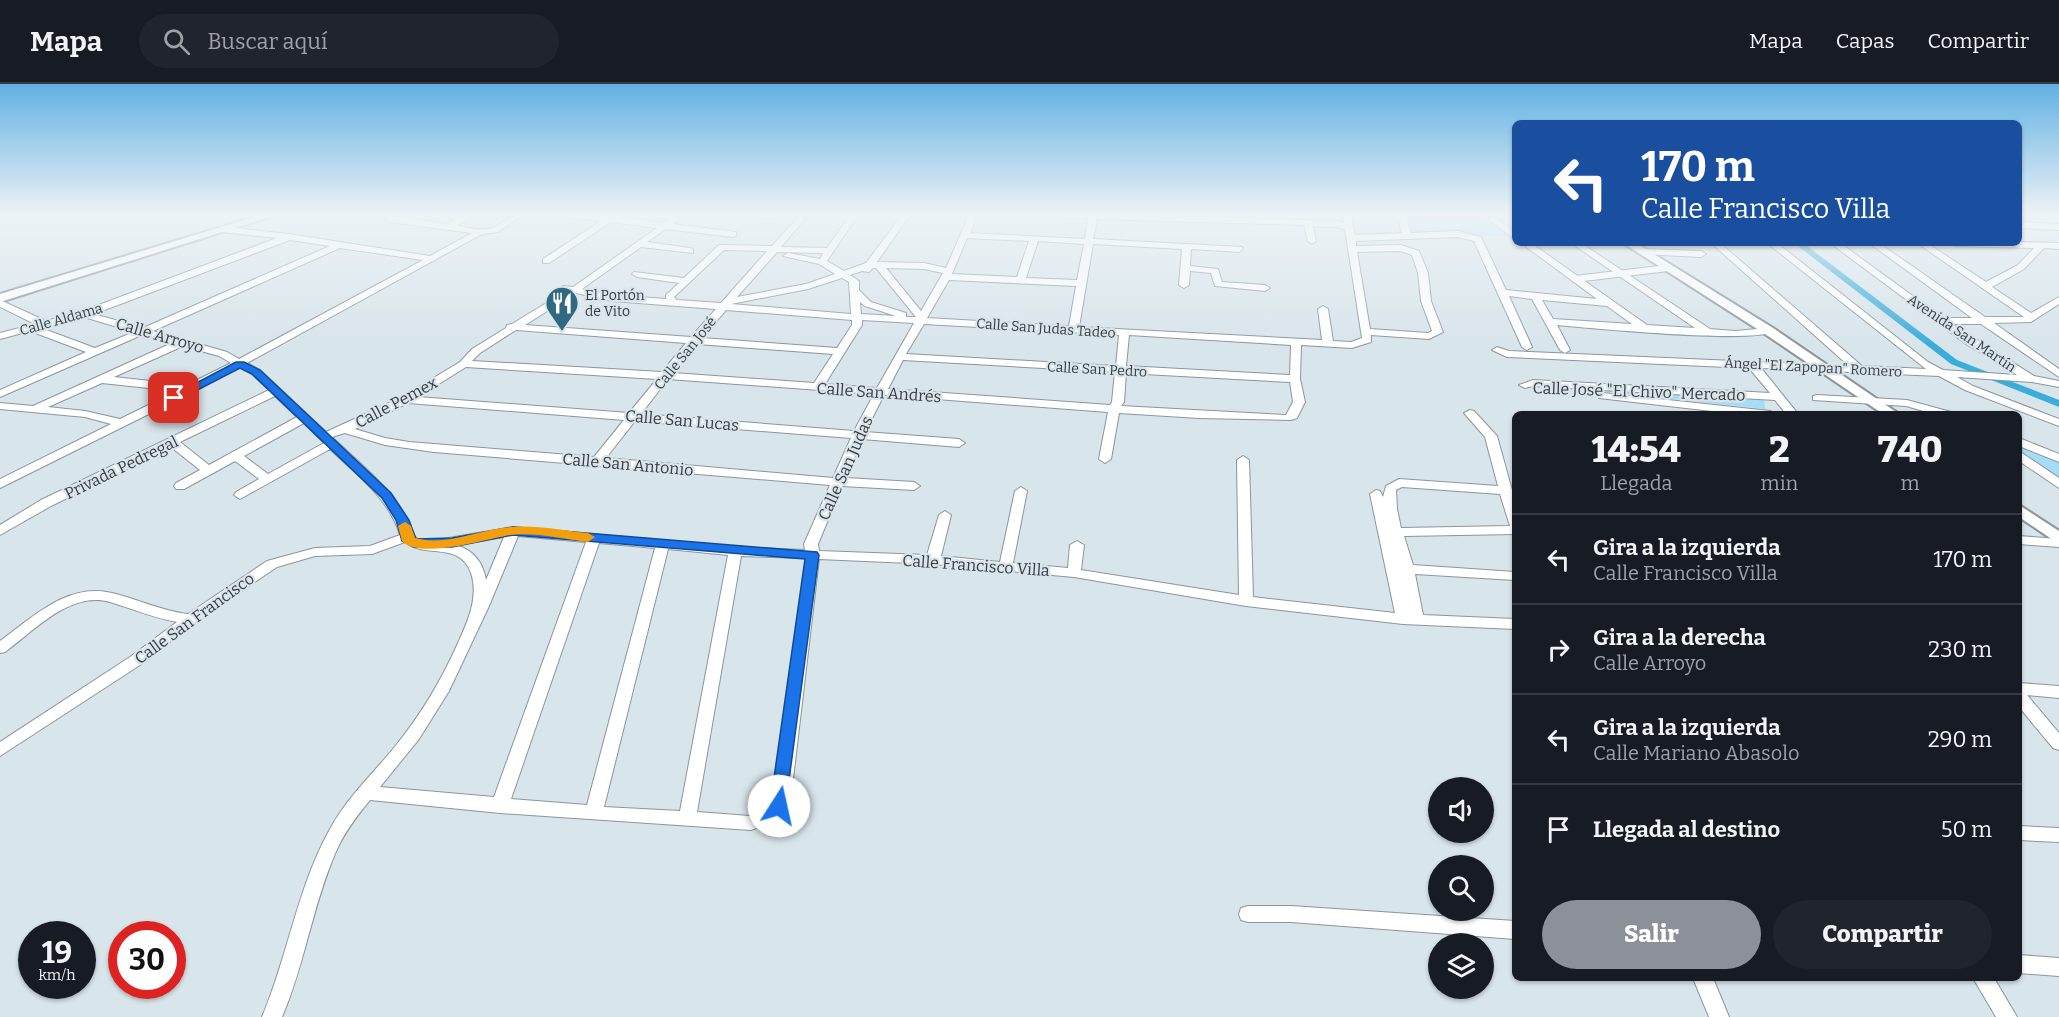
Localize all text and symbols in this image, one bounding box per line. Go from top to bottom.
search box [139,14,559,68]
text: Mapa [30,25,103,58]
icon: search [160,25,193,58]
text: Buscar aquí [208,28,327,55]
text: Mapa [1749,28,1803,54]
text: Capas [1836,28,1894,54]
text: Compartir [1927,28,2029,54]
text: 170 m [1641,142,1755,192]
icon: left [1542,144,1620,222]
text: Calle Francisco Villa [1641,193,1890,225]
restaurant icon: El Portón de Vito [544,285,580,332]
place label: El Portón de Vito [585,287,645,320]
street label: Avenida San Martín [1904,291,2019,376]
street label: Calle Aldama [18,299,105,339]
street label: Calle San José [651,313,720,393]
street label: Calle Arroyo [114,314,206,357]
street label: Calle San Judas Tadeo [976,315,1116,342]
street label: Ángel "El Zapopan" Romero [1723,353,1903,381]
street label: Calle San Pedro [1046,358,1147,381]
pin [148,372,199,423]
street label: Calle Pemex [352,373,441,432]
street label: Calle José "El Chivo" Mercado [1532,378,1746,405]
street label: Calle San Andrés [816,379,942,406]
icon: arrive [157,381,190,414]
street label: Calle San Lucas [624,406,740,435]
street label: Calle San Judas [814,413,877,523]
text: 14:54 [1592,428,1681,472]
text: 2 [1769,428,1790,472]
text: 740 [1878,428,1942,472]
street label: Privada Pedregal [61,432,181,503]
street label: Calle San Antonio [562,449,694,480]
text: Llegada [1600,471,1672,495]
text: min [1761,471,1798,495]
text: m [1901,471,1920,495]
text: Gira a la izquierda [1593,534,1781,561]
icon: left [1542,543,1575,576]
text: 170 m [1933,546,1992,573]
street label: Calle Francisco Villa [902,551,1051,580]
text: Calle Francisco Villa [1593,561,1778,585]
street label: Calle San Francisco [131,569,258,668]
text: Gira a la derecha [1593,624,1766,651]
icon: right [1542,633,1575,666]
text: 230 m [1928,636,1992,663]
text: Calle Arroyo [1593,651,1706,675]
text: Gira a la izquierda [1593,714,1781,741]
icon: left [1542,723,1575,756]
text: 290 m [1928,726,1992,753]
text: Calle Mariano Abasolo [1593,741,1799,765]
position arrow [747,774,811,838]
map controls [1428,777,1494,999]
button: sound [1428,777,1494,843]
icon: arrive [1542,813,1575,846]
text: Llegada al destino [1593,816,1780,843]
text: 50 m [1941,816,1992,843]
button: search [1428,855,1494,921]
button: Salir [1542,900,1761,969]
button: Compartir [1773,900,1992,969]
speed limit sign: 30 [108,921,186,999]
button: layers [1428,933,1494,999]
text: 19 [42,935,72,971]
text: km/h [38,966,76,984]

